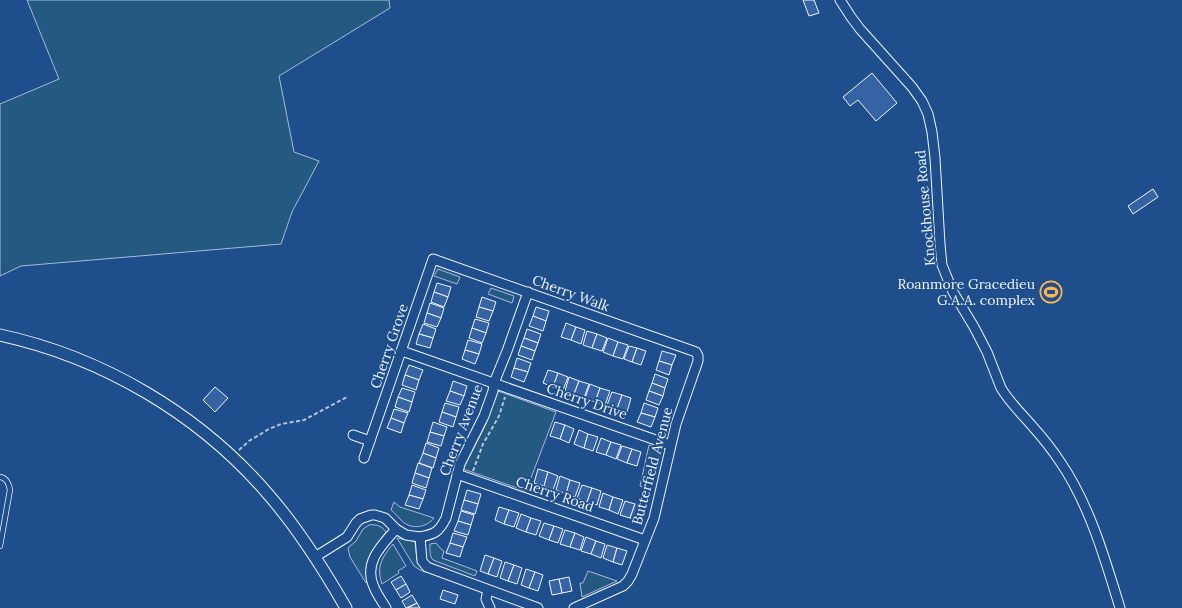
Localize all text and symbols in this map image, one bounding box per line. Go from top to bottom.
street label: Knockhouse Road [911,149,939,267]
street label: Cherry Walk [530,271,613,315]
place label: Roanmore Gracedieu G.A.A. complex [897,275,1036,309]
sports icon: Roanmore Gracedieu G.A.A. complex [1039,280,1063,304]
street label: Cherry Grove [366,301,412,391]
street label: Cherry Drive [544,379,630,423]
street label: Cherry Avenue [435,381,487,478]
street label: Butterfield Avenue [628,405,676,527]
street label: Cherry Road [513,472,597,516]

